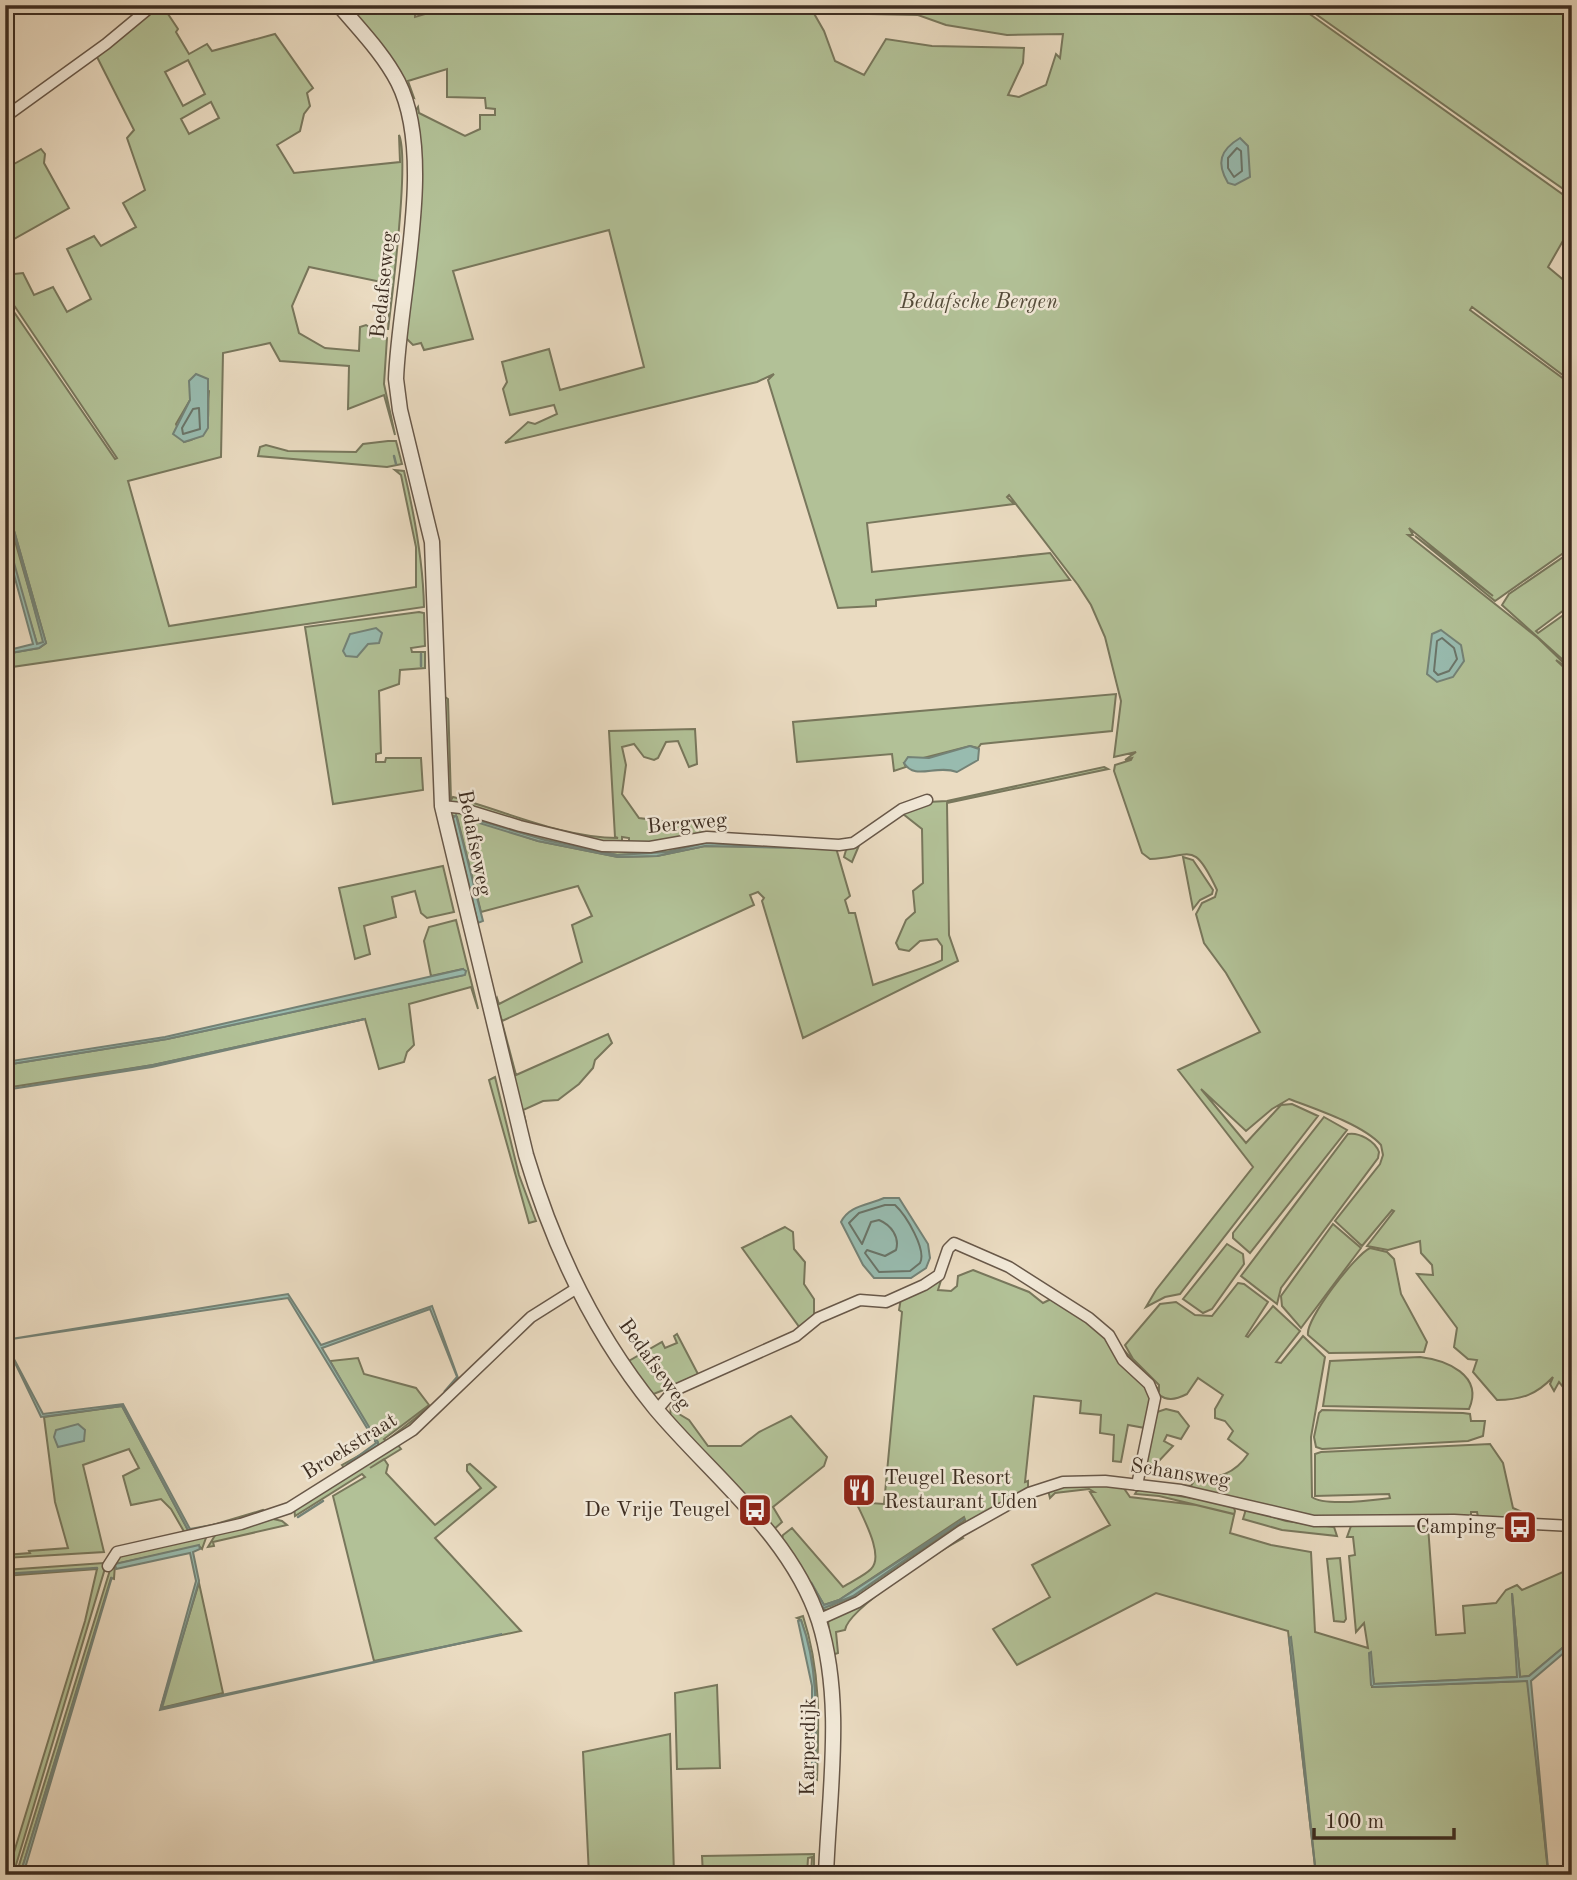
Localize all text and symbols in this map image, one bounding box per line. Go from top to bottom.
street label: Bedafseweg [368,230,400,340]
park label: Bedafsche Bergen [899,292,1058,313]
street label: Bedafseweg [453,788,495,898]
street label: Bergweg [646,810,729,838]
street label: Bedafseweg [614,1315,694,1415]
street label: Broekstraat [299,1410,401,1484]
street label: Schansweg [1129,1456,1232,1492]
place label: Teugel Resort Restaurant Uden [884,1468,1038,1513]
restaurant icon: Teugel Resort Restaurant Uden [840,1471,878,1509]
bus stop icon: De Vrije Teugel [736,1491,774,1529]
place label: De Vrije Teugel [584,1500,730,1521]
bus stop icon: Camping [1501,1508,1539,1546]
place label: Camping [1416,1517,1497,1538]
street label: Karperdijk [798,1698,820,1796]
scale bar [1314,1796,1454,1840]
text: 100 m [1325,1812,1384,1833]

